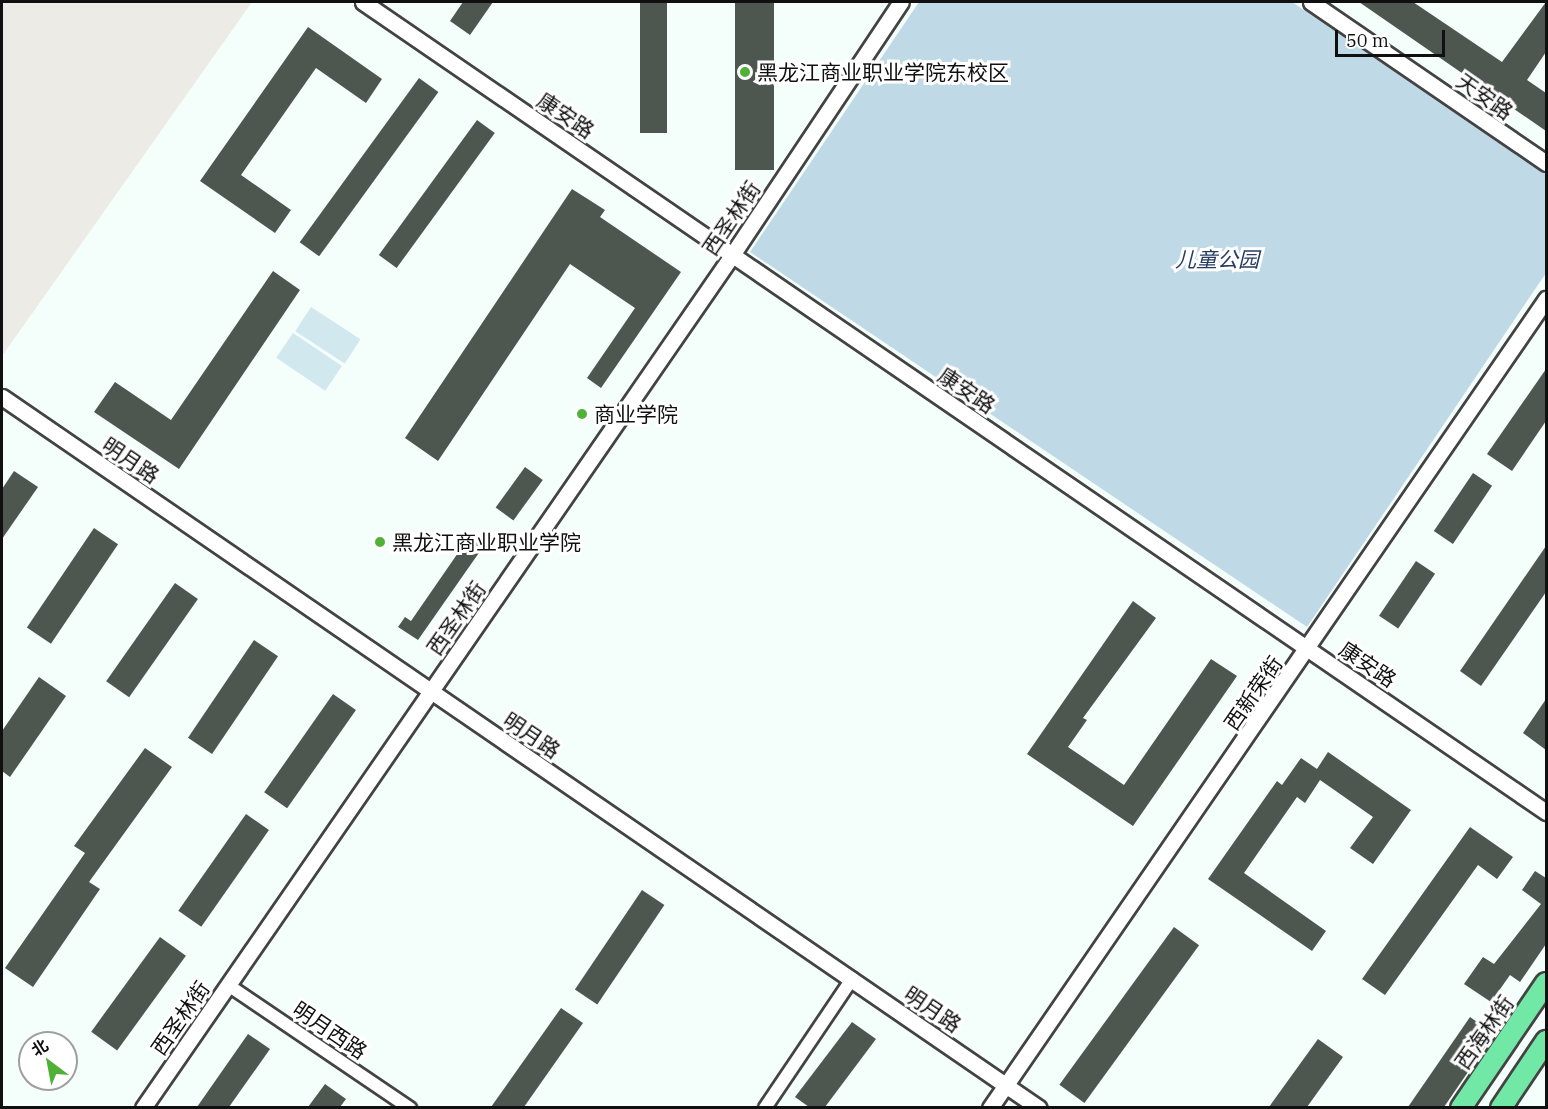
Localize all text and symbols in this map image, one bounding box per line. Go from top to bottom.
scale bar [1338,18,1448,56]
text: 50 m [1346,29,1389,52]
place label: 黑龙江商业职业学院东校区 [757,59,1009,85]
marker: 黑龙江商业职业学院东校区 [738,65,752,79]
street label: 天安路 [1452,68,1518,124]
street label: 康安路 [533,87,599,143]
street label: 西圣林街 [697,176,765,260]
park label: 儿童公园 [1175,246,1259,272]
street label: 康安路 [934,362,1000,418]
place label: 商业学院 [594,401,678,427]
marker: 商业学院 [575,407,589,421]
street label: 明月路 [98,432,164,488]
place label: 黑龙江商业职业学院 [392,529,581,555]
marker: 黑龙江商业职业学院 [373,535,387,549]
street label: 西圣林街 [422,576,490,660]
street label: 康安路 [1335,636,1401,692]
street label: 西新荣街 [1219,651,1287,735]
street label: 明月路 [499,707,565,763]
street label: 西圣林街 [146,976,214,1060]
street label: 明月路 [900,981,966,1037]
street label: 西海林街 [1450,990,1518,1074]
street label: 明月西路 [288,996,372,1064]
north arrow [18,1031,78,1091]
text: 北 [27,1035,52,1060]

